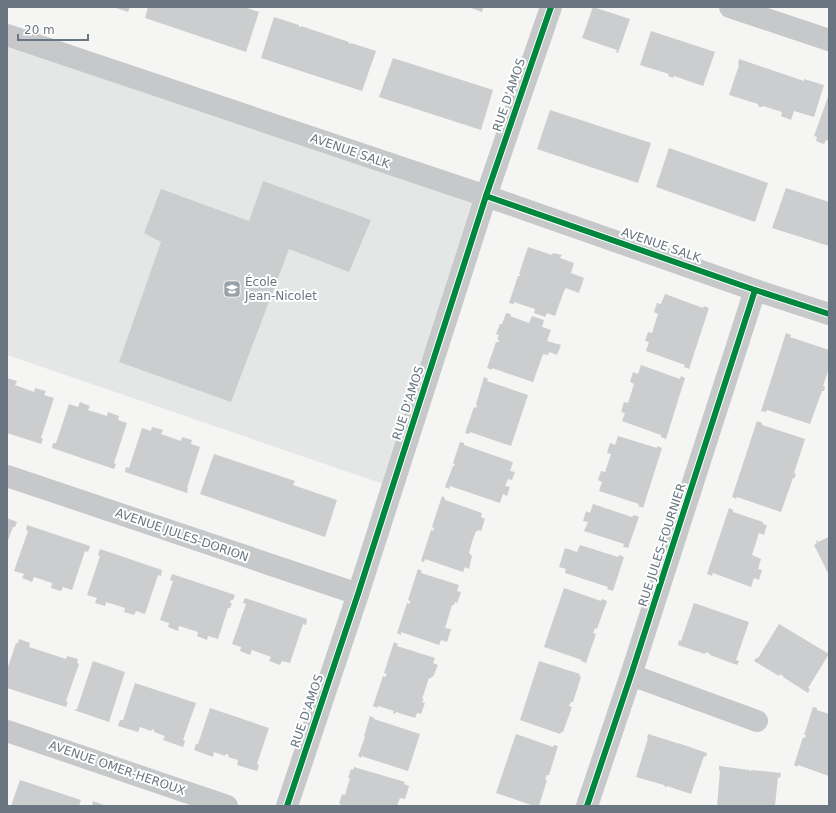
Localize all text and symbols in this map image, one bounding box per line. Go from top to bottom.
scale bar [18,16,88,42]
text: 20 m [24,23,55,37]
street label: RUE D'AMOS [490,56,528,134]
street label: AVENUE SALK [308,131,393,171]
street label: AVENUE SALK [619,225,704,265]
place label: École Jean-Nicolet [244,274,317,303]
school or university icon: École Jean-Nicolet [222,279,242,299]
street label: RUE D'AMOS [389,364,427,442]
street label: RUE JULES-FOURNIER [635,482,689,608]
street label: AVENUE JULES-DORION [114,506,250,564]
street label: RUE D'AMOS [288,672,326,750]
street label: AVENUE OMER-HEROUX [47,738,187,798]

